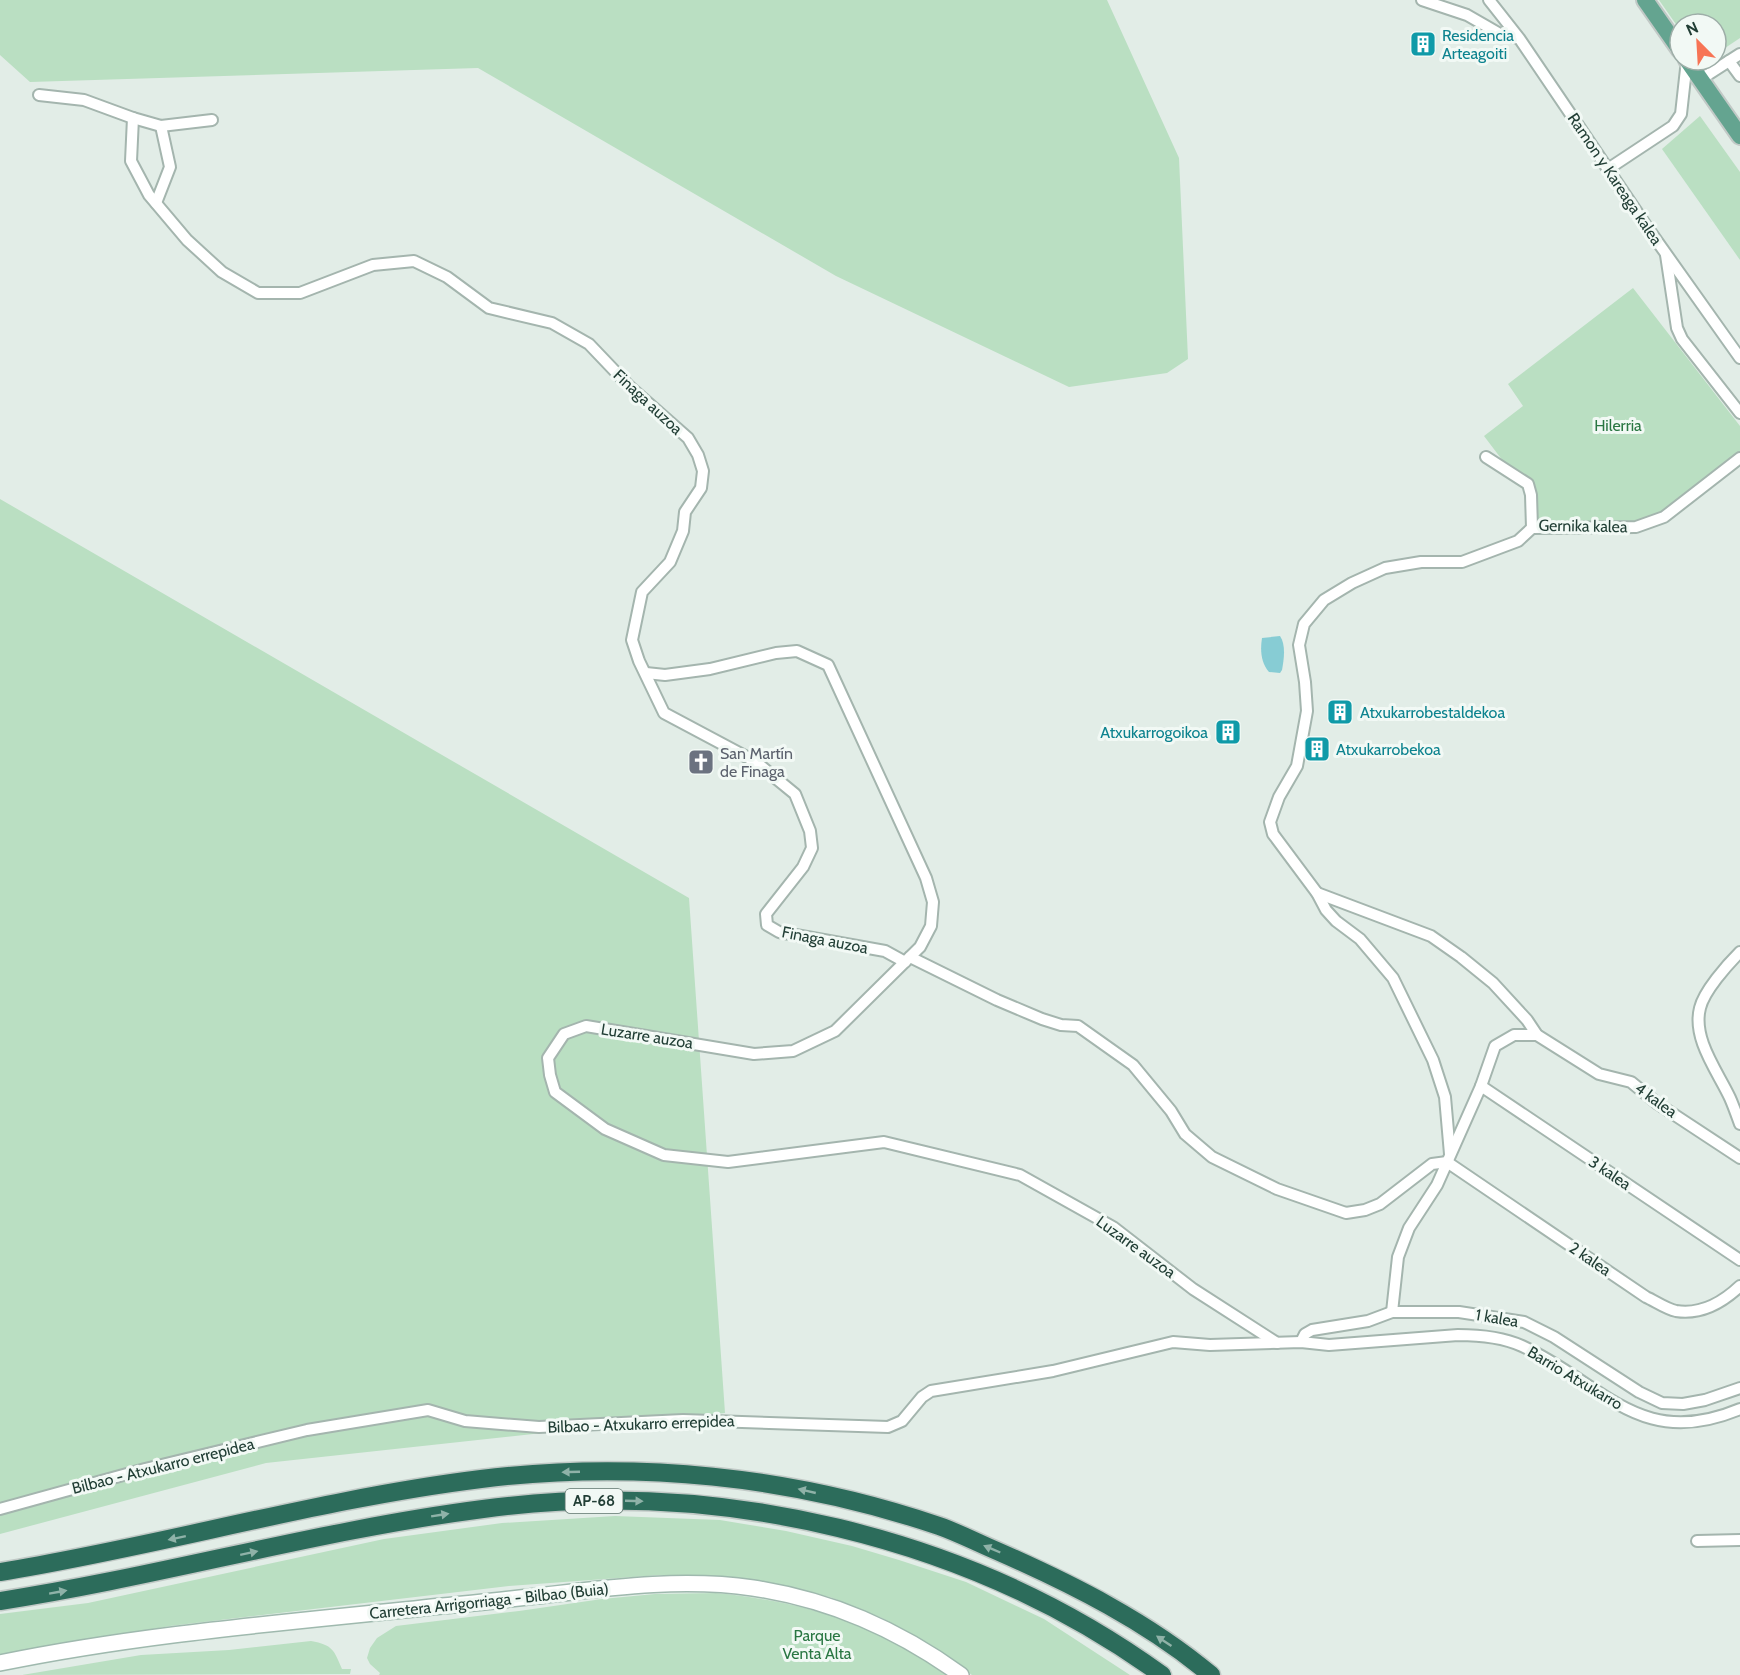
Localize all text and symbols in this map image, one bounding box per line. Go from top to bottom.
north arrow [1668,12,1728,72]
text: N [1683,18,1701,40]
place label: Residencia Arteagoiti [1442,26,1514,63]
building icon: Residencia Arteagoiti [1408,29,1438,59]
street label: Ramon y Kareaga kalea [1564,109,1666,249]
street label: Finaga auzoa [610,365,687,439]
park label: Hilerria [1594,416,1642,435]
street label: Gernika kalea [1538,516,1628,536]
building icon: Atxukarrobestaldekoa [1325,697,1355,727]
place label: Atxukarrobestaldekoa [1360,703,1505,722]
building icon: Atxukarrogoikoa [1213,717,1243,747]
place label: Atxukarrogoikoa [1100,723,1208,742]
building icon: Atxukarrobekoa [1302,734,1332,764]
place label: Atxukarrobekoa [1336,740,1441,759]
place label: San Martín de Finaga [720,744,793,781]
church icon: San Martín de Finaga [686,747,716,777]
street label: Finaga auzoa [780,922,870,958]
street label: Luzarre auzoa [600,1019,695,1053]
street label: 4 kalea [1631,1078,1681,1122]
street label: 3 kalea [1585,1152,1635,1194]
street label: Luzarre auzoa [1093,1212,1180,1282]
street label: 2 kalea [1565,1238,1615,1280]
street label: 1 kalea [1474,1305,1520,1331]
street label: Barrio Atxukarro [1524,1342,1626,1414]
street label: Bilbao - Atxukarro errepidea [547,1411,735,1437]
street label: Bilbao - Atxukarro errepidea [70,1434,256,1498]
one-way arrow [562,1468,581,1477]
one-way arrow [797,1486,816,1495]
road number: AP-68 [566,1489,622,1513]
one-way arrow [625,1497,644,1506]
one-way arrow [431,1510,450,1519]
one-way arrow [167,1534,186,1543]
one-way arrow [983,1544,1001,1554]
one-way arrow [239,1547,258,1557]
street label: Carretera Arrigorriaga - Bilbao (Buia) [368,1579,610,1623]
one-way arrow [48,1587,67,1596]
park label: Parque Venta Alta [783,1626,852,1663]
one-way arrow [1156,1636,1172,1647]

